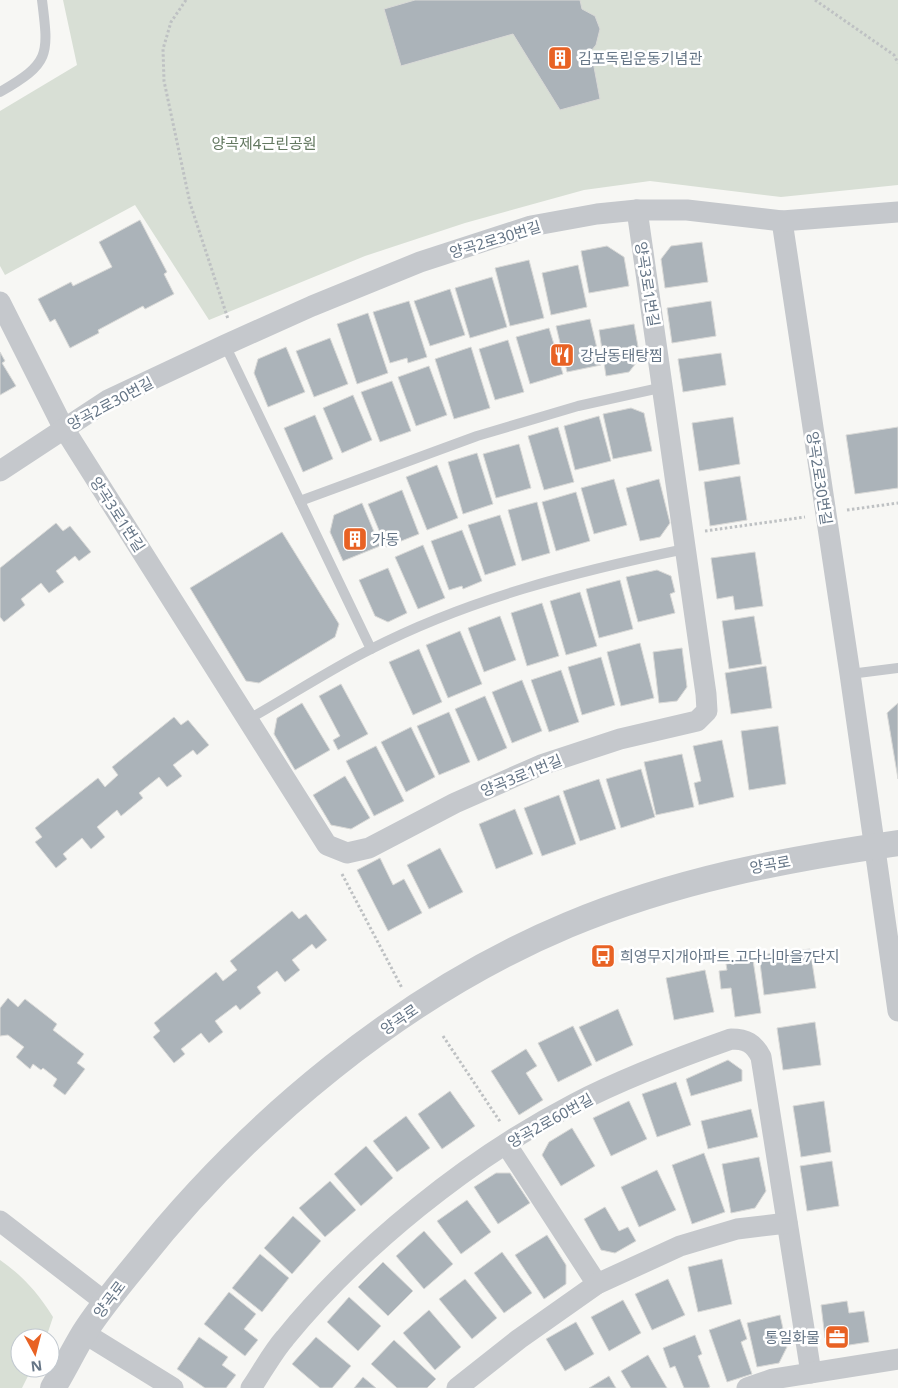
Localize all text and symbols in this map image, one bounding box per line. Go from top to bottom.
building icon: 김포독립운동기념관 [547,45,573,71]
place label: 김포독립운동기념관 [578,48,702,68]
park label: 양곡제4근린공원 [211,133,317,153]
street label: 양곡2로30번길 [447,216,543,262]
street label: 양곡3로1번길 [631,240,665,328]
restaurant icon: 강남동태탕찜 [549,342,575,368]
place label: 강남동태탕찜 [580,345,663,365]
street label: 양곡2로30번길 [63,372,157,434]
street label: 양곡2로30번길 [803,430,837,526]
street label: 양곡3로1번길 [86,472,150,556]
building icon: 가동 [342,526,368,552]
place label: 가동 [372,529,400,549]
street label: 양곡3로1번길 [477,750,565,800]
street label: 양곡로 [748,851,792,877]
bus stop icon: 희영무지개아파트.고다니마을7단지 [590,943,616,969]
place label: 희영무지개아파트.고다니마을7단지 [620,946,840,966]
street label: 양곡로 [376,999,422,1039]
street label: 양곡2로60번길 [504,1088,596,1152]
street label: 양곡로 [89,1276,129,1322]
office icon: 통일화물 [824,1324,850,1350]
place label: 통일화물 [765,1327,820,1347]
north arrow [10,1328,60,1378]
text: N [30,1356,43,1377]

